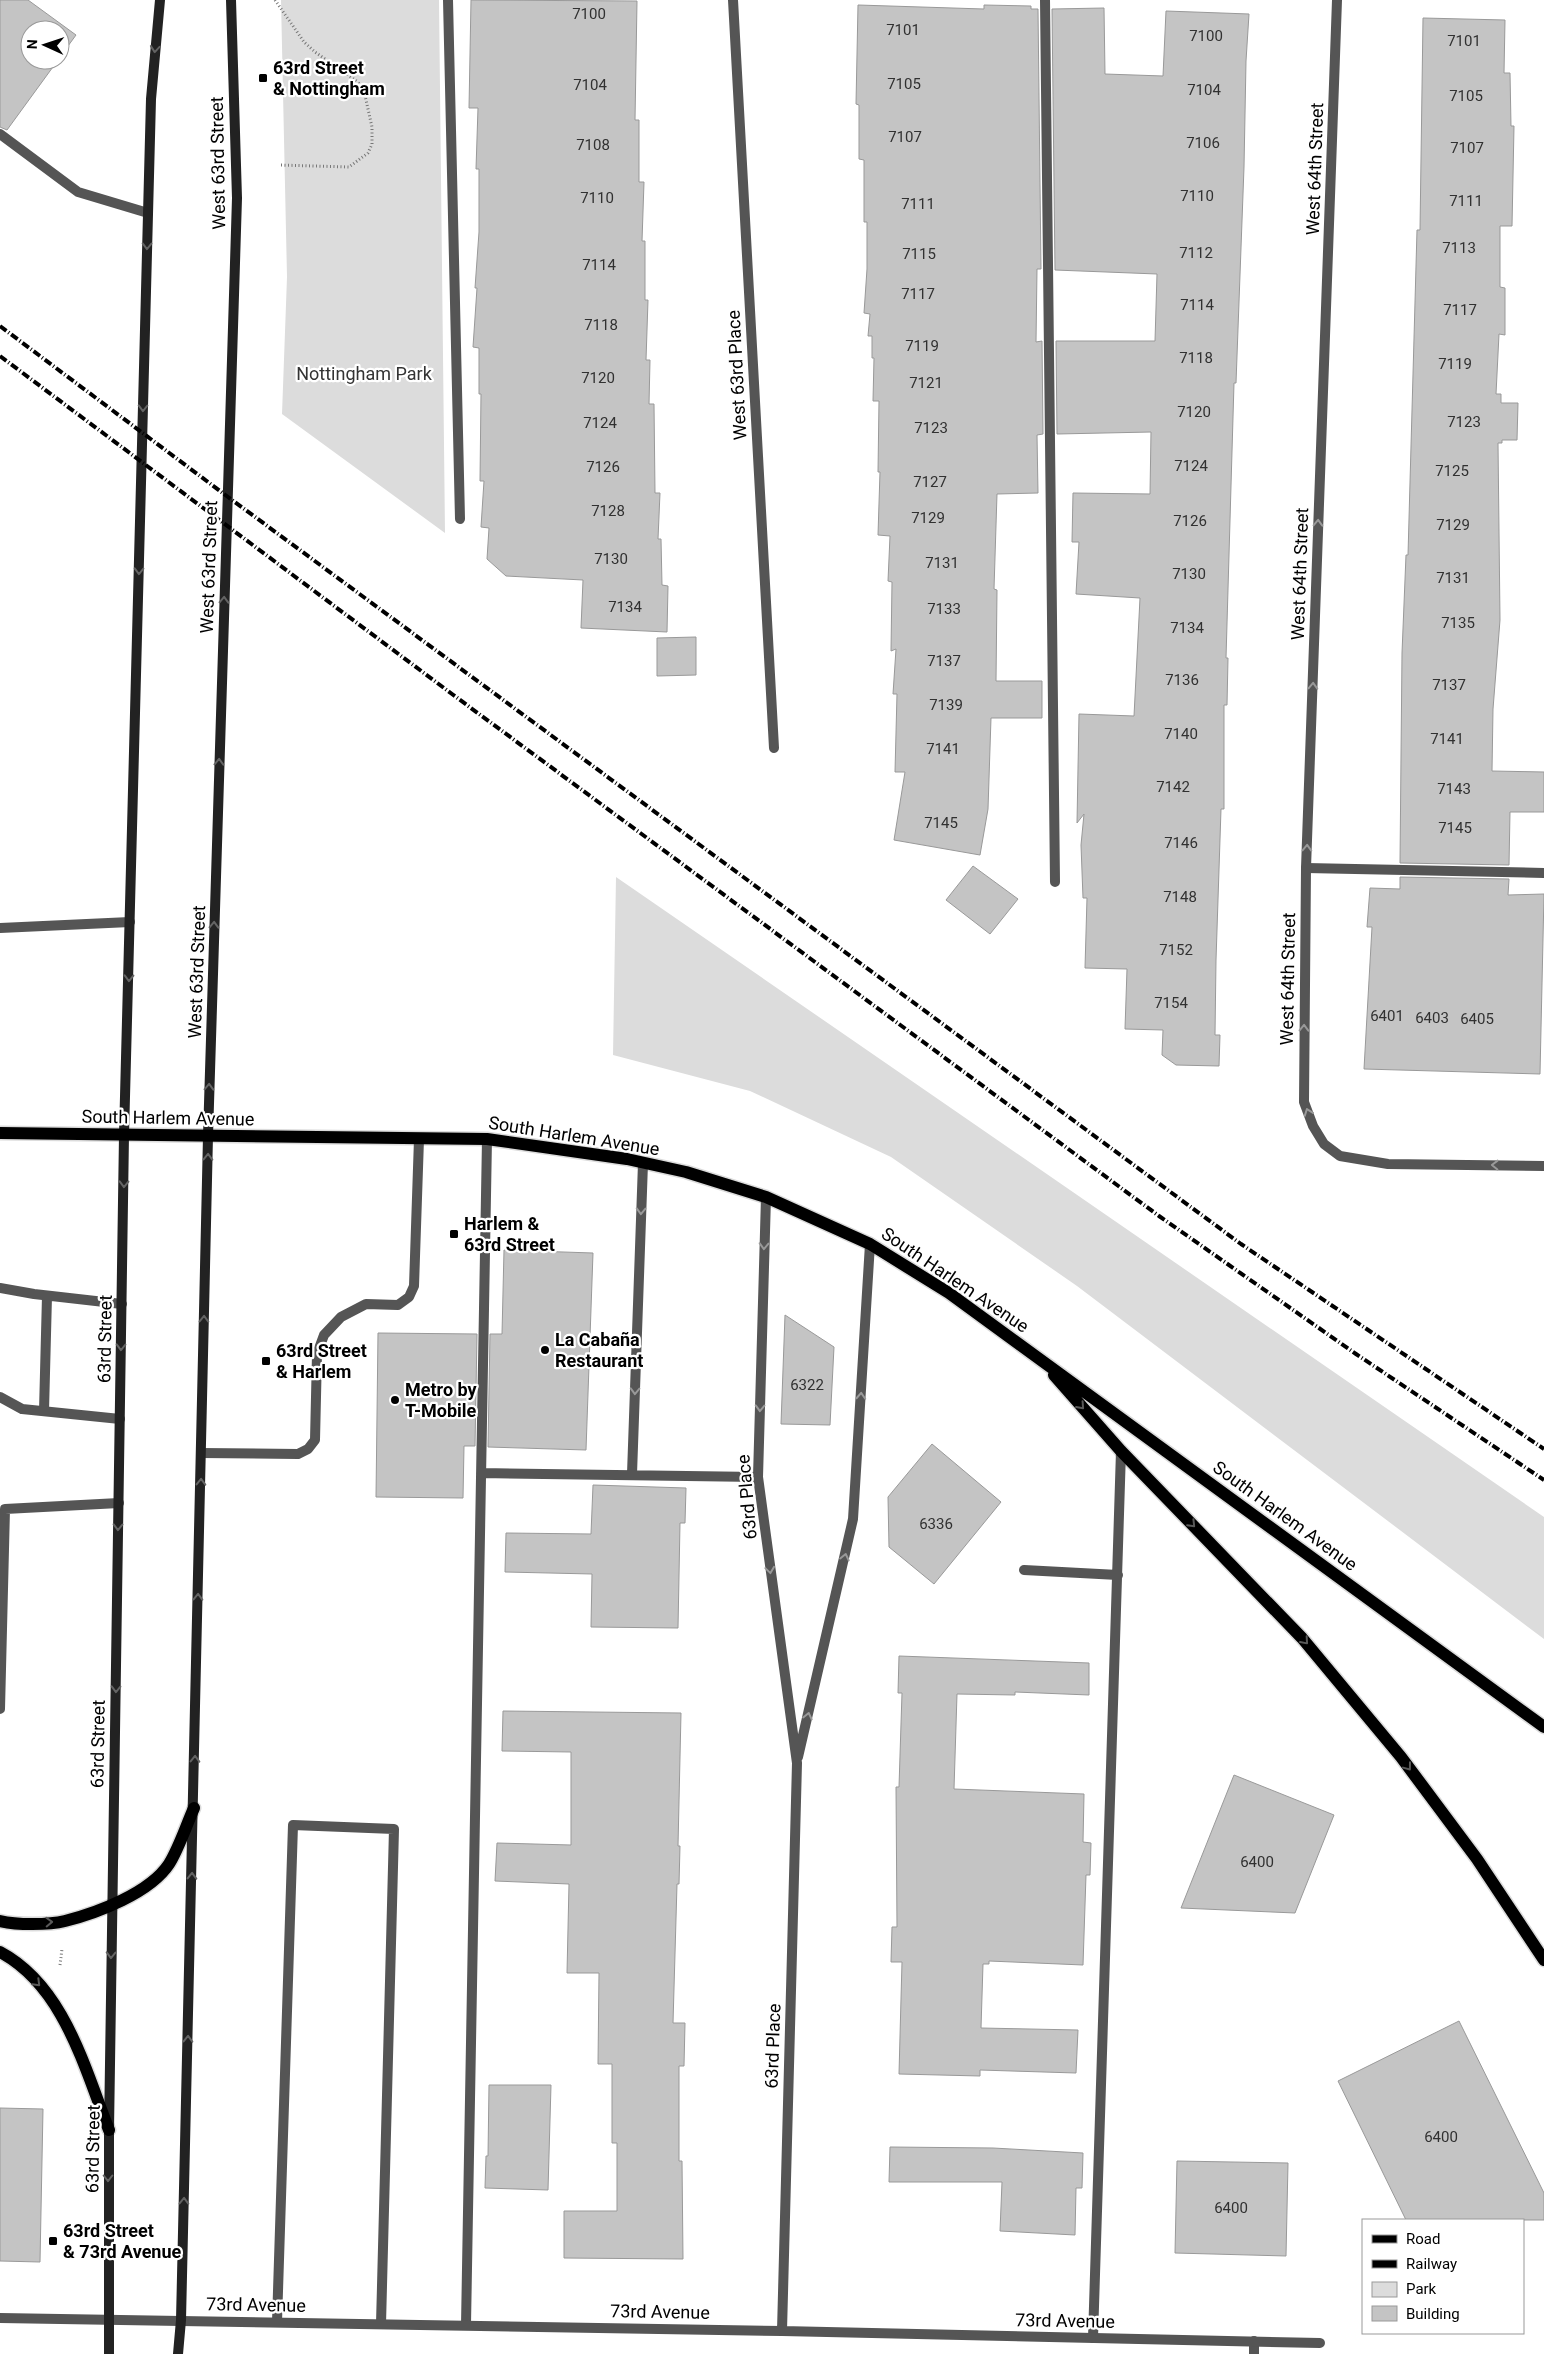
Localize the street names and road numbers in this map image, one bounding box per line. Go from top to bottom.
street label: West 63rd Street [206,96,229,230]
street label: West 64th Street [1302,102,1327,236]
street label: West 63rd Place [723,309,750,441]
street label: West 63rd Street [196,500,221,634]
street label: West 64th Street [1287,507,1312,641]
street label: West 63rd Street [184,905,209,1039]
street label: West 64th Street [1276,912,1299,1046]
street label: South Harlem Avenue [81,1105,255,1130]
street label: South Harlem Avenue [487,1112,661,1159]
street label: South Harlem Avenue [878,1223,1033,1337]
street label: 63rd Street [93,1295,116,1383]
street label: 63rd Place [732,1454,761,1540]
street label: South Harlem Avenue [1209,1456,1361,1575]
street label: 63rd Street [86,1700,109,1788]
street label: 63rd Place [761,2003,784,2089]
street label: 63rd Street [81,2105,104,2193]
street label: 73rd Avenue [206,2293,306,2316]
street label: 73rd Avenue [610,2300,710,2323]
street label: 73rd Avenue [1015,2309,1115,2332]

